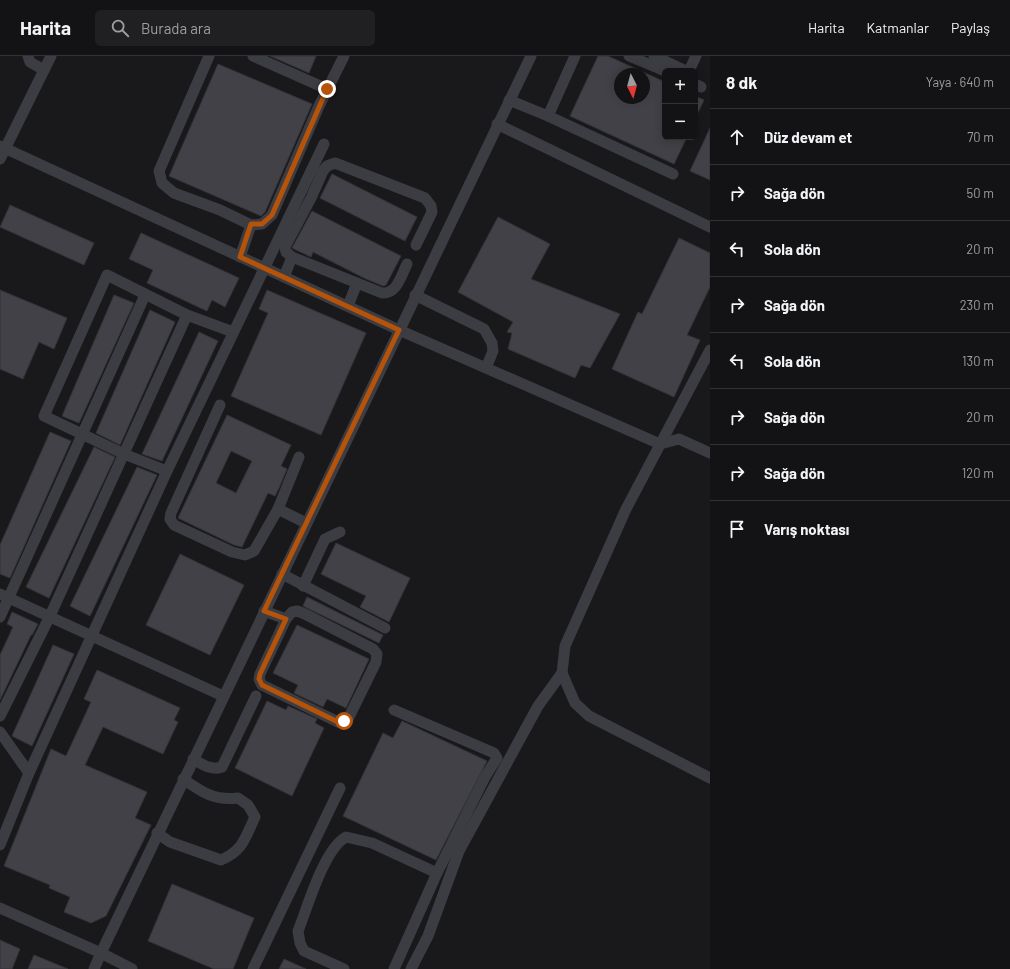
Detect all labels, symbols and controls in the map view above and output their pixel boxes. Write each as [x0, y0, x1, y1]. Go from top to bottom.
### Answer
search box [95, 10, 375, 46]
text: Harita [20, 16, 71, 39]
icon: search [109, 17, 131, 39]
text: Burada ara [141, 19, 211, 37]
text: Harita [808, 19, 845, 36]
text: Katmanlar [867, 19, 929, 36]
text: Paylaş [951, 19, 990, 36]
north arrow [614, 68, 650, 104]
map controls [662, 68, 698, 140]
button: + [662, 68, 698, 104]
text: 8 dk [726, 72, 757, 92]
text: Yaya · 640 m [926, 74, 994, 90]
route end [318, 80, 336, 98]
button: − [662, 104, 698, 140]
icon: ahead [726, 126, 748, 148]
text: Düz devam et [764, 128, 852, 146]
text: 70 m [967, 129, 994, 145]
icon: right [726, 182, 748, 204]
text: Sağa dön [764, 184, 825, 202]
text: 50 m [967, 185, 994, 201]
icon: left [726, 238, 748, 260]
text: Sola dön [764, 240, 821, 258]
text: 20 m [966, 241, 994, 257]
icon: right [726, 294, 748, 316]
text: Sağa dön [764, 296, 825, 314]
text: 230 m [960, 297, 994, 313]
icon: left [726, 350, 748, 372]
text: Sola dön [764, 352, 821, 370]
text: 130 m [962, 353, 994, 369]
icon: right [726, 406, 748, 428]
text: Sağa dön [764, 408, 825, 426]
text: 20 m [966, 409, 994, 425]
icon: right [726, 462, 748, 484]
text: Sağa dön [764, 464, 825, 482]
text: 120 m [962, 465, 994, 481]
icon: arrive [726, 518, 748, 540]
text: Varış noktası [764, 520, 849, 538]
route start [335, 712, 353, 730]

